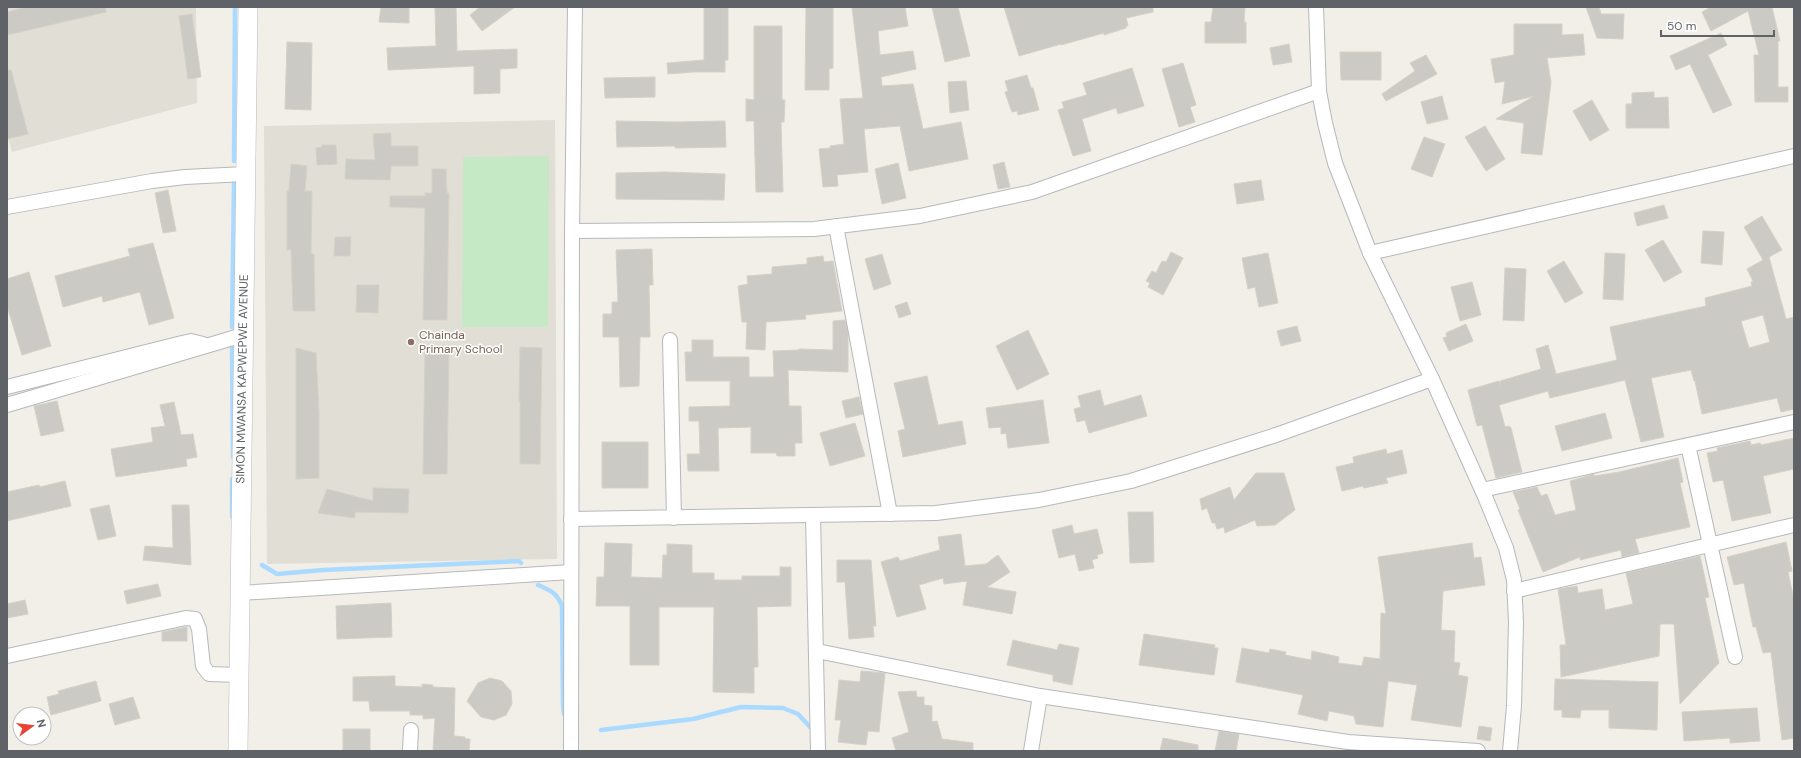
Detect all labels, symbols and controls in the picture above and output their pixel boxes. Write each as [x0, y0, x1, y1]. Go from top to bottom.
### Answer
scale bar [1661, 12, 1774, 38]
text: 50 m [1667, 18, 1696, 34]
street label: SIMON MWANSA KAPWEPWE AVENUE [232, 274, 252, 484]
place label: Chainda Primary School [419, 327, 502, 357]
marker: Chainda Primary School [406, 337, 416, 347]
north arrow [12, 706, 52, 746]
text: N [34, 718, 49, 729]

